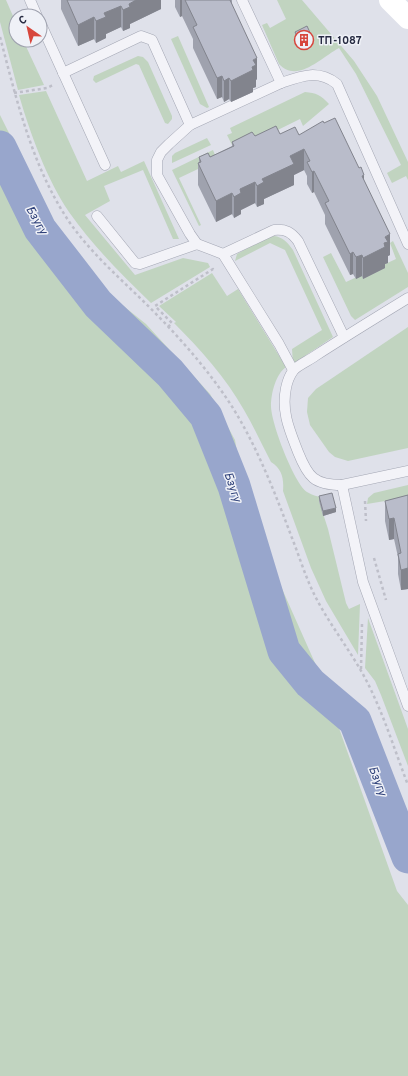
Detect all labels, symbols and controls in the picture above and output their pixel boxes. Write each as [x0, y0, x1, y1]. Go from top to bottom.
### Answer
north arrow [8, 8, 48, 48]
text: С [16, 13, 30, 28]
building icon: ТП-1087 [293, 29, 315, 51]
place label: ТП-1087 [318, 34, 362, 48]
water label: Бзугу [21, 203, 51, 239]
water label: Бзугу [219, 470, 245, 505]
water label: Бзугу [364, 764, 390, 799]

